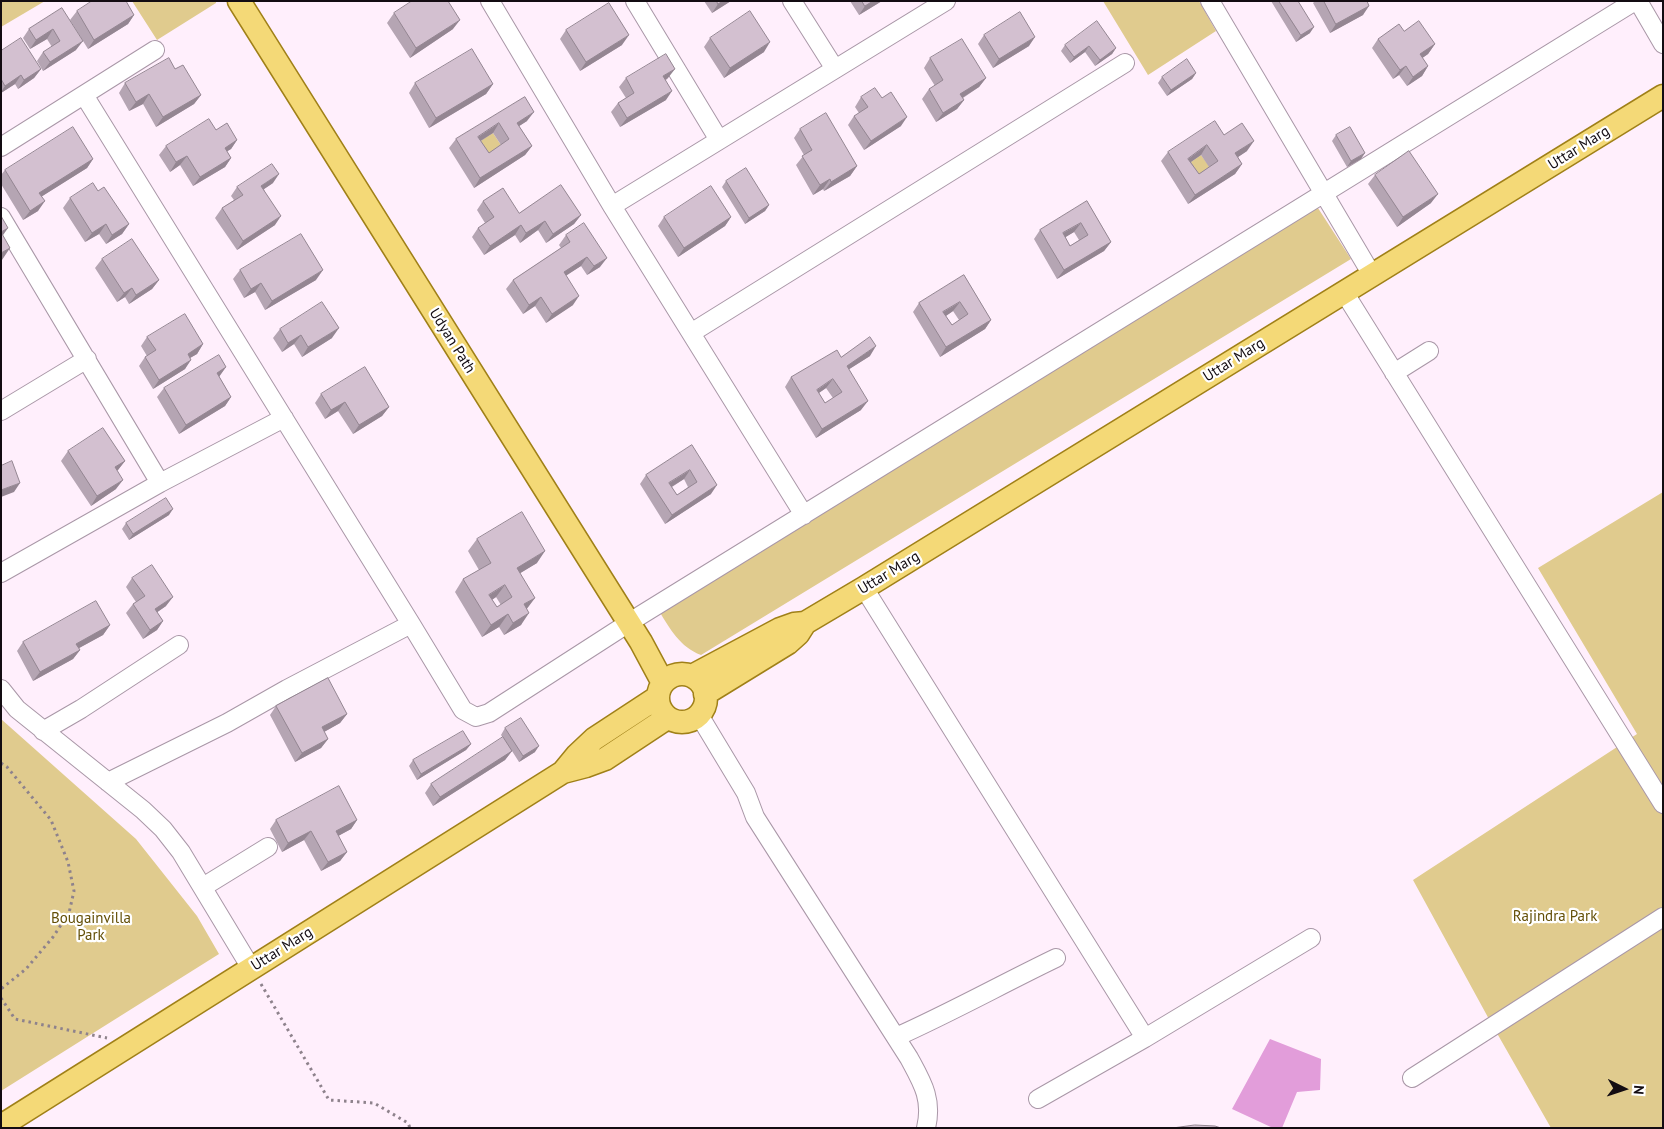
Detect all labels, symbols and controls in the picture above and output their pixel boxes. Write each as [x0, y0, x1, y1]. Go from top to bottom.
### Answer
street label: Uttar Marg [1545, 122, 1613, 174]
street label: Udyan Path [425, 305, 479, 377]
street label: Uttar Marg [1200, 334, 1268, 386]
street label: Uttar Marg [855, 548, 923, 598]
park label: Rajindra Park [1513, 908, 1597, 926]
park label: Bougainvilla Park [51, 910, 131, 945]
street label: Uttar Marg [248, 923, 316, 975]
north arrow [1599, 1064, 1649, 1114]
text: N [1630, 1085, 1648, 1095]

